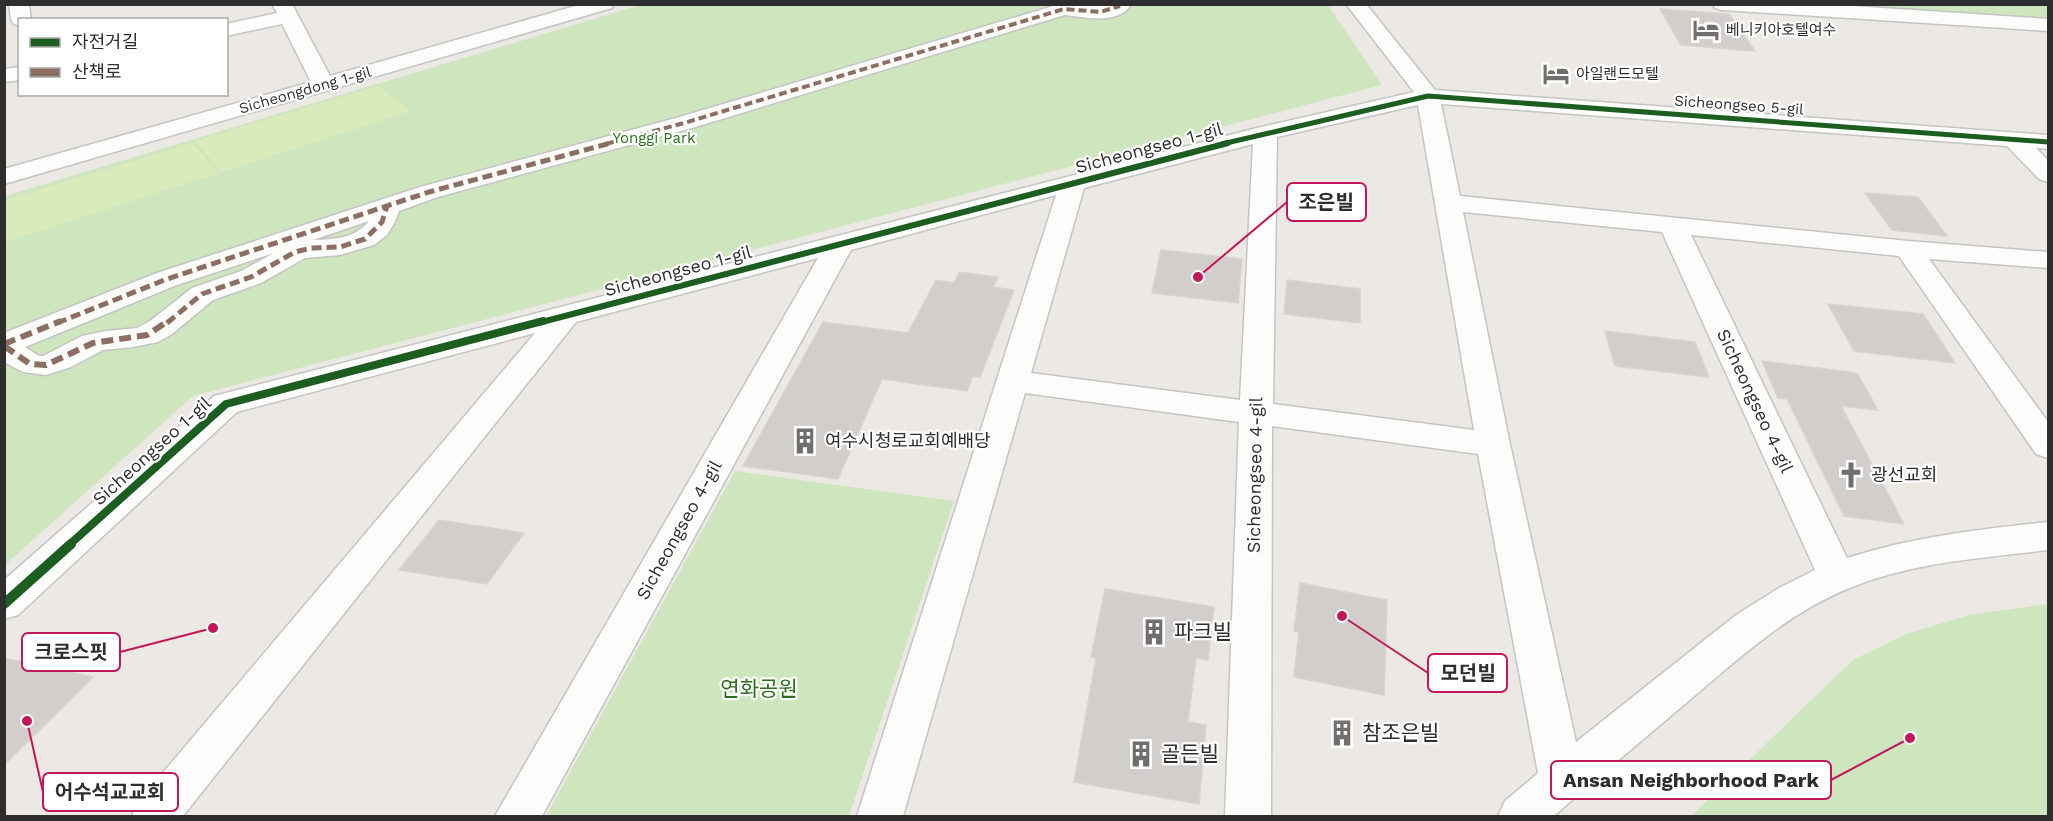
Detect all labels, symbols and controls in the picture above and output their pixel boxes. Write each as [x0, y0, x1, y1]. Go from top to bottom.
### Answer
hotel icon: 베니키아호텔여수 [1691, 15, 1721, 45]
legend [18, 18, 228, 96]
place label: 베니키아호텔여수 [1726, 21, 1836, 39]
text: 자전거길 [72, 31, 138, 52]
hotel icon: 아일랜드모텔 [1541, 59, 1571, 89]
text: 산책로 [72, 61, 122, 82]
street label: Sicheongdong 1-gil [237, 62, 374, 117]
place label: 아일랜드모텔 [1576, 65, 1659, 83]
street label: Sicheongseo 5-gil [1674, 91, 1805, 119]
street label: Sicheongseo 1-gil [1073, 118, 1225, 177]
park label: Yonggi Park [612, 129, 696, 147]
callout: 조은빌 [1287, 183, 1366, 221]
text: 조은빌 [1298, 190, 1354, 214]
street label: Sicheongseo 1-gil [602, 241, 754, 300]
street label: Sicheongseo 4-gil [1713, 326, 1798, 476]
street label: Sicheongseo 1-gil [88, 392, 215, 509]
street label: Sicheongseo 4-gil [1243, 396, 1266, 553]
building icon: 여수시청로교회예배당 [790, 426, 820, 456]
place label: 여수시청로교회예배당 [825, 430, 991, 451]
street label: Sicheongseo 4-gil [632, 456, 726, 603]
church icon: 광선교회 [1836, 460, 1866, 490]
place label: 광선교회 [1871, 464, 1937, 485]
building icon: 파크빌 [1139, 617, 1169, 647]
place label: 파크빌 [1174, 619, 1232, 644]
callout: 크로스핏 [22, 633, 120, 671]
text: 크로스핏 [34, 640, 108, 664]
callout: 모던빌 [1428, 654, 1507, 692]
text: 모던빌 [1440, 661, 1496, 685]
park label: 연화공원 [720, 676, 798, 701]
building icon: 참조은빌 [1327, 718, 1357, 748]
place label: 참조은빌 [1362, 720, 1439, 745]
building icon: 골든빌 [1126, 739, 1156, 769]
place label: 골든빌 [1161, 741, 1219, 766]
callout: Ansan Neighborhood Park [1551, 761, 1831, 799]
text: Ansan Neighborhood Park [1563, 768, 1819, 792]
callout: 어수석교교회 [43, 773, 178, 811]
text: 어수석교교회 [55, 780, 165, 804]

